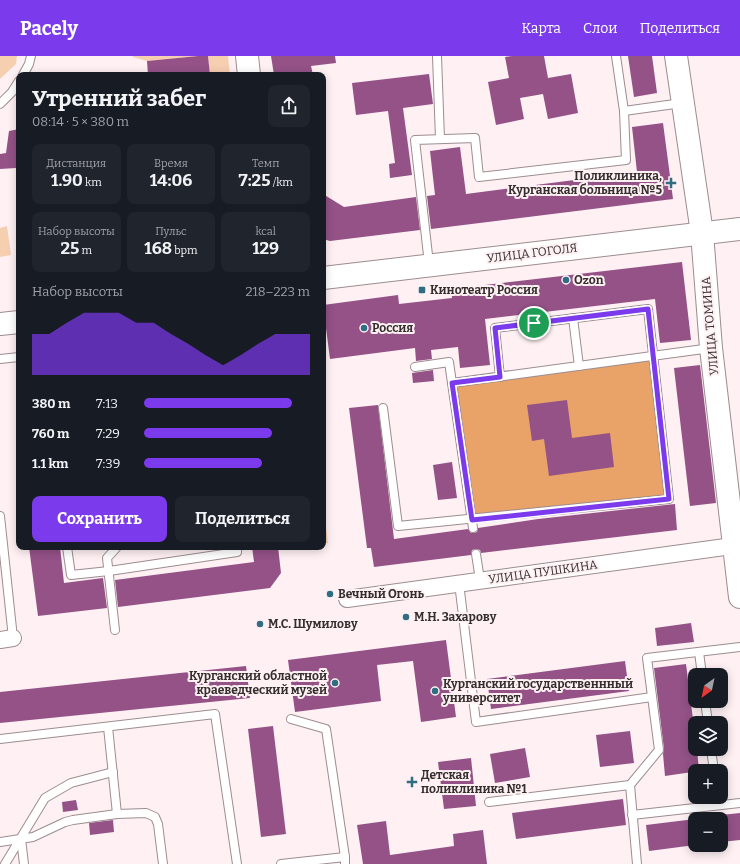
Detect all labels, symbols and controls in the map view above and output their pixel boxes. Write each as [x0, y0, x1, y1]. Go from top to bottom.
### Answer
text: Pacely [20, 17, 78, 40]
text: Карта [521, 20, 561, 37]
text: Слои [583, 20, 618, 37]
text: Поделиться [640, 20, 720, 37]
text: Утренний забег [32, 85, 206, 112]
button: share [268, 85, 310, 127]
text: 08:14 · 5 × 380 m [32, 114, 129, 129]
text: Дистанция [47, 157, 106, 170]
text: Время [154, 157, 188, 170]
text: Темп [252, 157, 279, 170]
place label: Поликлиника, Курганская больница №5 [508, 169, 662, 197]
text: 1.90 [51, 170, 83, 191]
text: 14:06 [150, 170, 192, 191]
text: 7:25 [238, 170, 270, 191]
text: km [83, 176, 102, 189]
text: /km [270, 176, 293, 189]
marker: Поликлиника, Курганская больница №5 [665, 177, 677, 189]
text: Набор высоты [38, 225, 115, 238]
text: Пульс [155, 225, 187, 238]
text: kcal [255, 225, 276, 238]
text: 25 [61, 238, 79, 259]
text: 168 [144, 238, 172, 259]
text: 129 [252, 238, 279, 259]
street label: УЛИЦА ГОГОЛЯ [486, 240, 578, 265]
text: m [79, 244, 92, 257]
text: bpm [172, 244, 198, 257]
place label: Ozon [574, 273, 604, 287]
marker: Ozon [561, 275, 571, 285]
street label: УЛИЦА ТОМИНА [699, 276, 721, 376]
place label: Кинотеатр Россия [430, 283, 538, 297]
text: Набор высоты [32, 284, 123, 299]
text: 218–223 m [245, 284, 310, 299]
marker: Кинотеатр Россия [417, 285, 427, 295]
pin [517, 306, 551, 340]
icon: arrive [523, 312, 545, 334]
place label: Россия [372, 321, 413, 335]
marker: Россия [359, 323, 369, 333]
text: 380 m [32, 396, 70, 411]
text: 7:13 [96, 396, 118, 411]
text: 760 m [32, 426, 70, 441]
text: 7:29 [96, 426, 120, 441]
text: 1.1 km [32, 456, 68, 471]
text: 7:39 [96, 456, 120, 471]
button: Сохранить [32, 496, 167, 542]
button: Поделиться [175, 496, 310, 542]
street label: УЛИЦА ПУШКИНА [488, 557, 599, 587]
place label: Вечный Огонь [338, 587, 424, 601]
marker: Вечный Огонь [325, 589, 335, 599]
place label: М.Н. Захарову [414, 610, 497, 624]
marker: М.Н. Захарову [401, 612, 411, 622]
place label: М.С. Шумилову [268, 617, 358, 631]
marker: М.С. Шумилову [255, 619, 265, 629]
north arrow [688, 668, 728, 708]
map controls [688, 668, 728, 852]
place label: Курганский областной краеведческий музей [189, 669, 327, 697]
place label: Курганский государственнный университет [442, 677, 633, 705]
marker: Курганский областной краеведческий музей [330, 678, 340, 688]
marker: Курганский государственнный университет [430, 686, 440, 696]
button: layers [688, 716, 728, 756]
button: + [688, 764, 728, 804]
place label: Детская поликлиника №1 [421, 768, 528, 796]
marker: Детская поликлиника №1 [406, 776, 418, 788]
button: − [688, 812, 728, 852]

